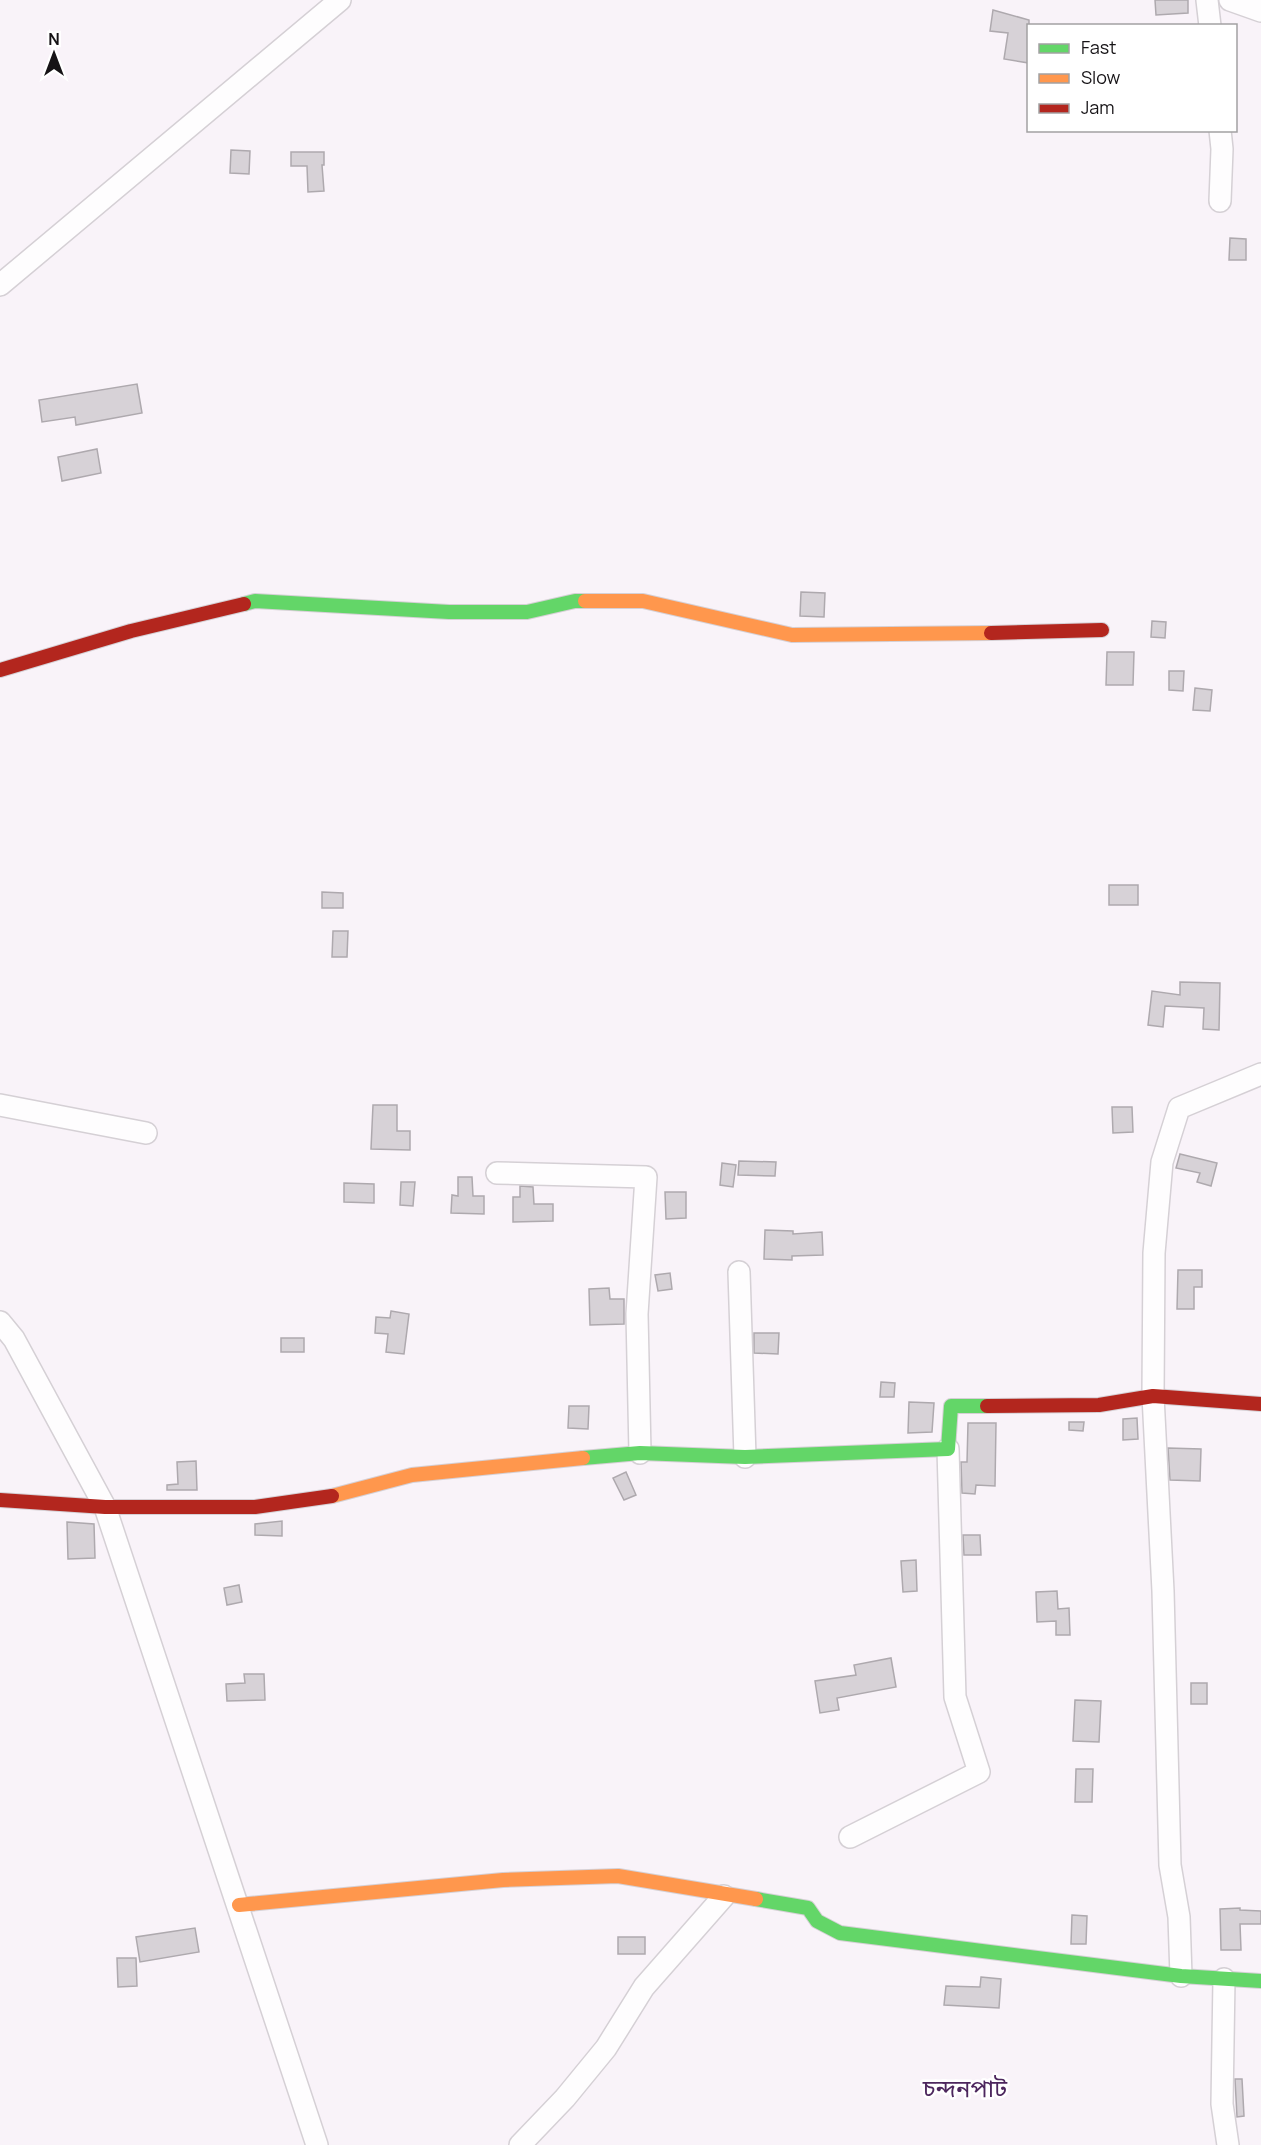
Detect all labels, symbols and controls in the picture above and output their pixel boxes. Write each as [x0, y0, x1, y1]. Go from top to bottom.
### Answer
north arrow [24, 24, 84, 84]
legend [1027, 24, 1237, 132]
text: N [48, 28, 60, 50]
text: Fast [1081, 35, 1116, 59]
text: Slow [1081, 65, 1121, 89]
text: Jam [1081, 95, 1115, 119]
district label: চন্দনপাট [922, 2071, 1008, 2104]

